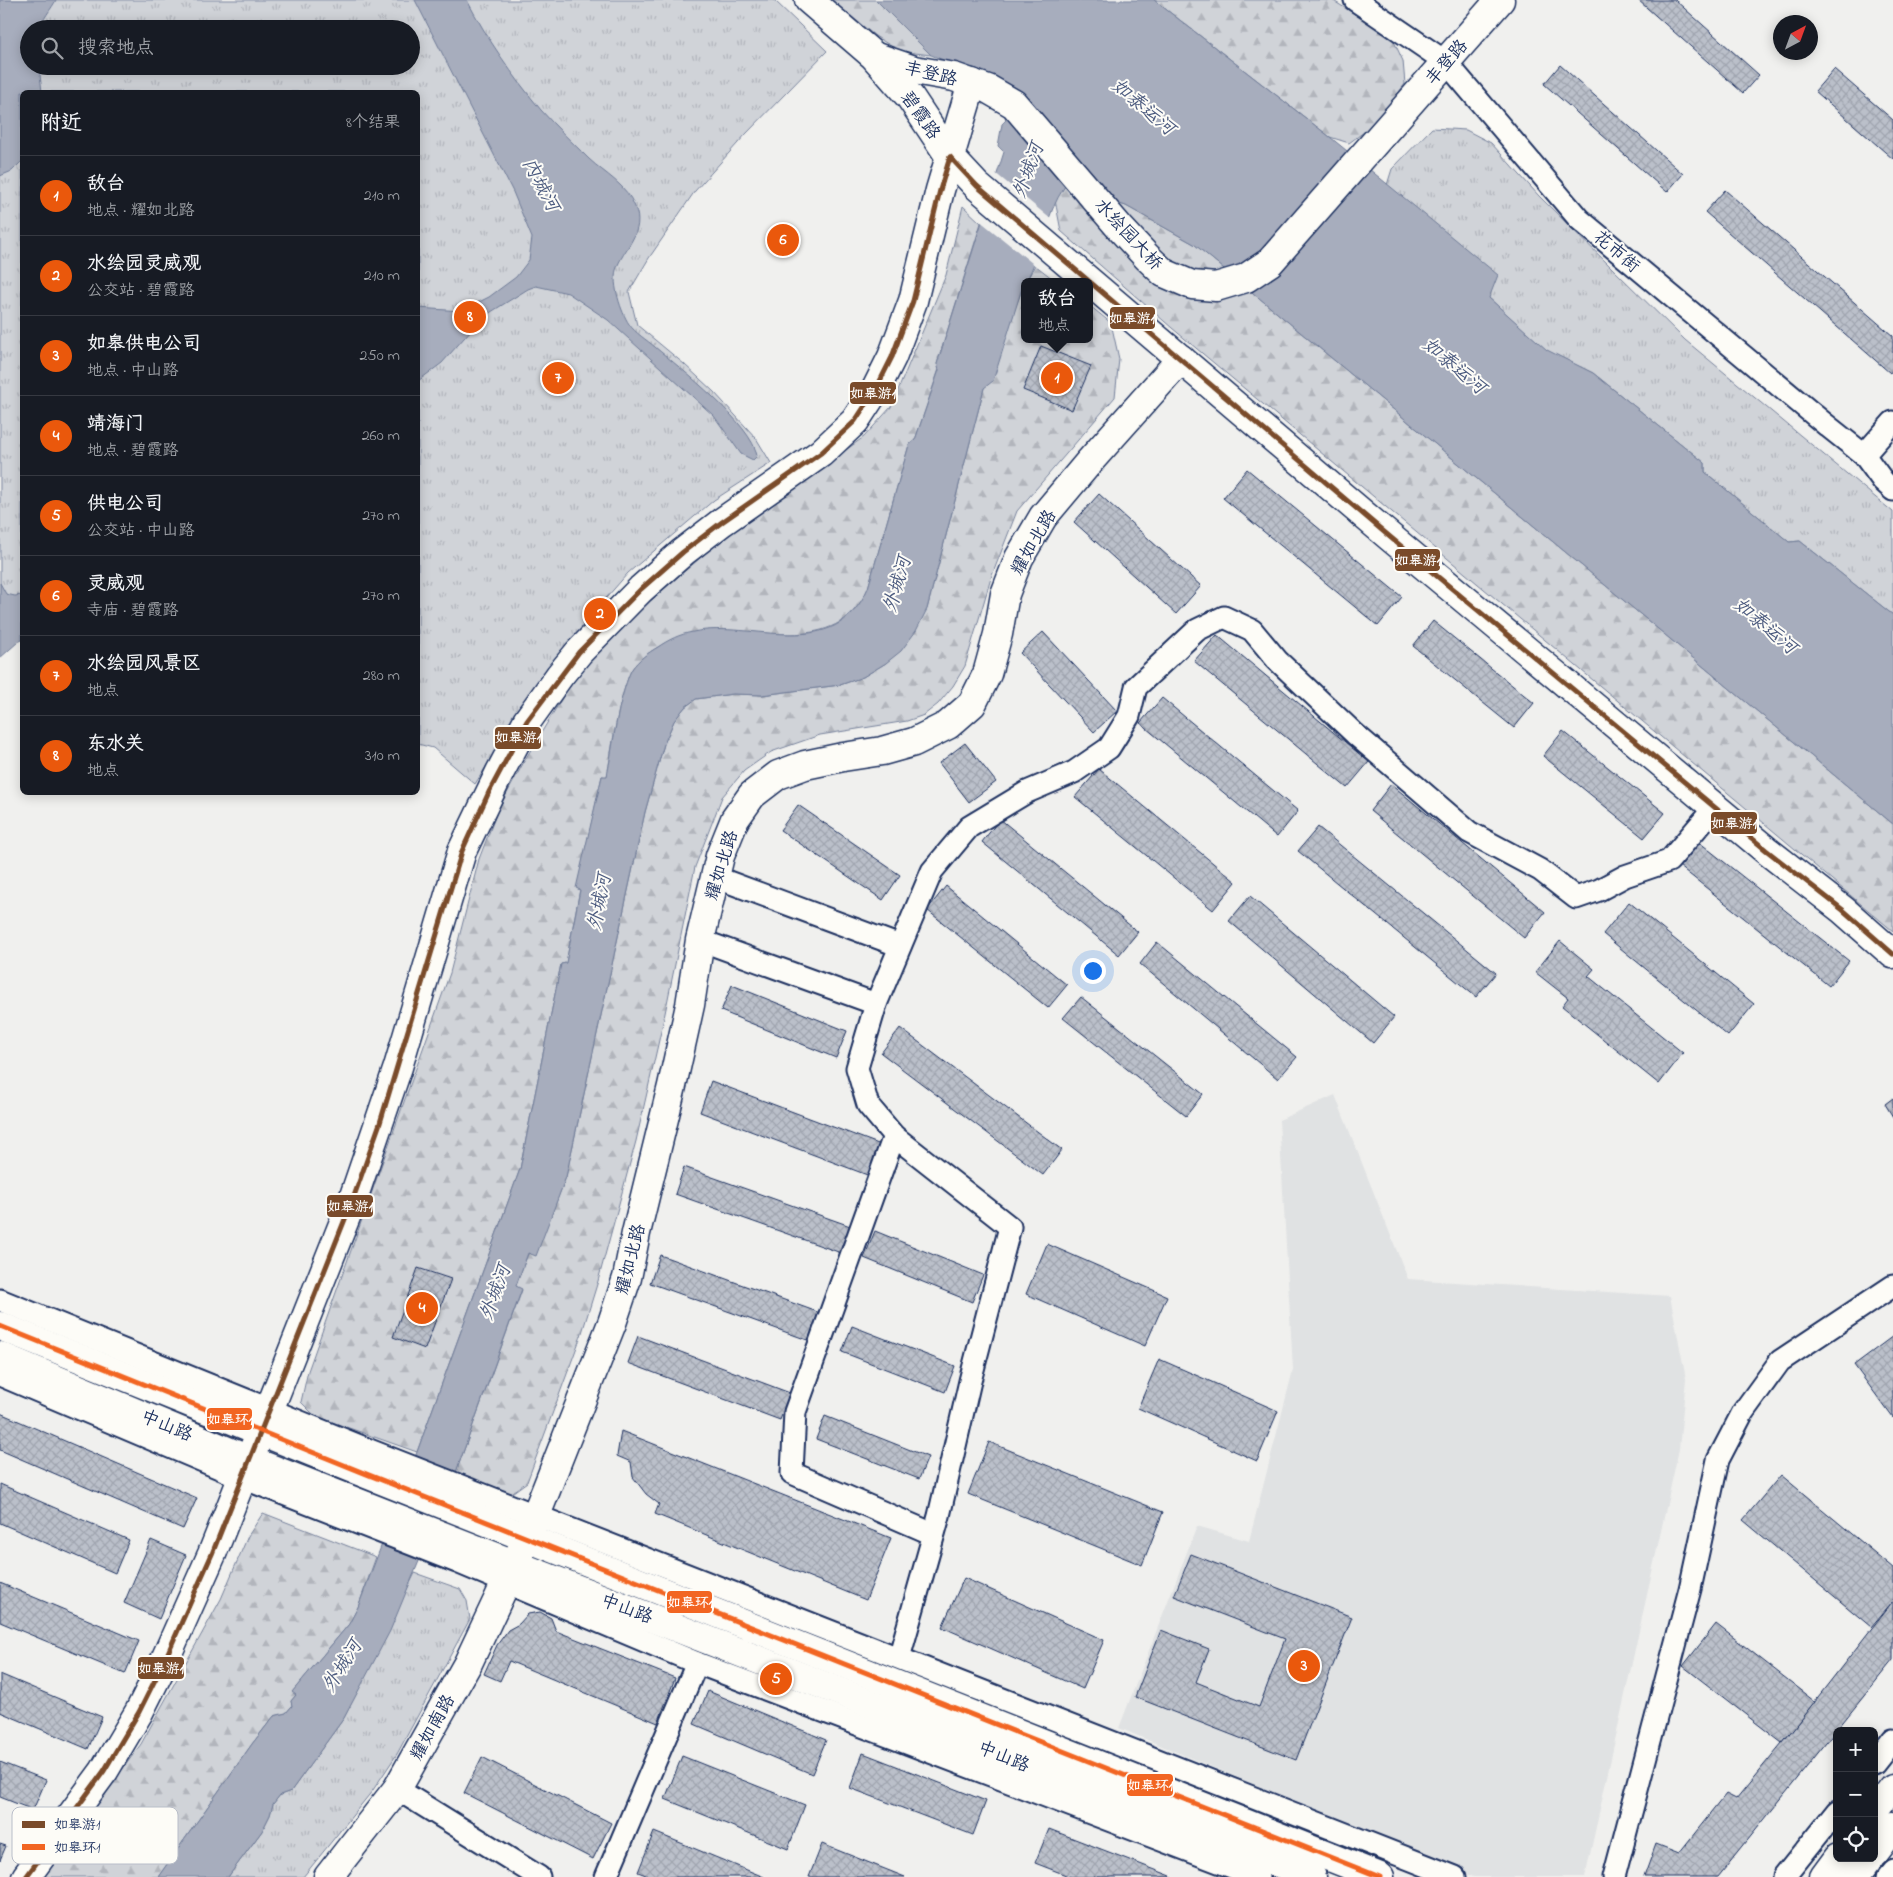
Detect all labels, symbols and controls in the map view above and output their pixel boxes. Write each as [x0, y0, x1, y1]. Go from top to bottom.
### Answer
north arrow [1773, 15, 1818, 60]
search box [20, 20, 420, 75]
icon: search [38, 34, 66, 62]
street label: 丰登路 [1420, 34, 1475, 92]
text: 搜索地点 [78, 35, 154, 62]
street label: 丰登路 [901, 56, 960, 94]
water label: 如泰运河 [1105, 73, 1182, 145]
street label: 碧霞路 [893, 87, 945, 146]
text: 附近 [40, 109, 82, 139]
text: 8个结果 [346, 111, 400, 135]
water label: 外城河 [1007, 137, 1053, 202]
water label: 内城河 [514, 154, 566, 219]
text: 敌台 [87, 171, 125, 198]
text: 1 [53, 184, 59, 208]
text: 210 m [364, 184, 400, 208]
street label: 水绘园大桥 [1087, 194, 1168, 277]
text: 地点 · 耀如北路 [87, 199, 194, 223]
pin: 6 [767, 221, 799, 259]
street label: 花市街 [1587, 225, 1645, 280]
text: 水绘园灵威观 [87, 251, 201, 278]
text: 2 [52, 264, 60, 288]
text: 210 m [364, 264, 400, 288]
popup [1021, 278, 1093, 343]
text: 公交站 · 碧霞路 [87, 279, 194, 303]
text: 敌台 [1038, 286, 1076, 313]
pin: 8 [454, 298, 486, 336]
line badge: 如皋游1 [1109, 306, 1156, 330]
text: 如皋游1 [1109, 309, 1156, 330]
text: 地点 [1038, 314, 1070, 338]
text: 如皋供电公司 [87, 331, 201, 358]
water label: 如泰运河 [1416, 332, 1493, 404]
text: 3 [53, 344, 59, 368]
text: 250 m [360, 344, 400, 368]
text: 地点 · 中山路 [87, 359, 178, 383]
pin: 7 [542, 359, 574, 397]
pin: 1 [1041, 359, 1073, 397]
line badge: 如皋游1 [849, 381, 897, 405]
text: 如皋游1 [850, 384, 897, 405]
text: 靖海门 [87, 411, 144, 438]
text: 4 [53, 424, 59, 448]
text: 260 m [362, 424, 400, 448]
text: 地点 · 碧霞路 [87, 439, 178, 463]
text: 供电公司 [87, 491, 163, 518]
text: 5 [51, 504, 61, 528]
text: 270 m [362, 504, 400, 528]
street label: 耀如北路 [1005, 505, 1064, 581]
text: 公交站 · 中山路 [87, 519, 194, 543]
line badge: 如皋游1 [1394, 548, 1441, 572]
water label: 外城河 [878, 551, 920, 616]
text: 如皋游1 [1395, 551, 1442, 572]
text: 灵威观 [87, 571, 144, 598]
text: 6 [52, 584, 60, 608]
text: 270 m [362, 584, 400, 608]
water label: 如泰运河 [1727, 592, 1804, 664]
pin: 2 [584, 595, 616, 633]
text: 寺庙 · 碧霞路 [87, 599, 178, 623]
text: 水绘园风景区 [87, 651, 201, 678]
text: 7 [53, 664, 59, 688]
text: 280 m [363, 664, 400, 688]
text: 地点 [87, 679, 119, 703]
line badge: 如皋游1 [494, 726, 542, 750]
text: 如皋游1 [495, 728, 542, 749]
text: 东水关 [87, 731, 144, 758]
text: 8 [53, 744, 59, 768]
text: 310 m [365, 744, 400, 768]
text: 地点 [87, 759, 119, 783]
line badge: 如皋游1 [1710, 811, 1758, 835]
text: 如皋游1 [1711, 814, 1758, 835]
street label: 耀如北路 [700, 827, 746, 904]
water label: 外城河 [582, 869, 620, 933]
your location [1080, 958, 1106, 984]
line badge: 如皋游1 [326, 1194, 374, 1218]
text: 如皋游1 [327, 1197, 374, 1218]
street label: 耀如北路 [611, 1221, 653, 1298]
water label: 外城河 [474, 1259, 520, 1324]
pin: 4 [406, 1289, 438, 1327]
street label: 中山路 [136, 1404, 196, 1449]
line badge: 如皋环1 [206, 1407, 253, 1431]
text: 如皋环1 [207, 1410, 254, 1431]
street label: 中山路 [596, 1588, 656, 1632]
line badge: 如皋环1 [666, 1590, 713, 1614]
text: 如皋环1 [667, 1593, 714, 1614]
water label: 外城河 [317, 1632, 371, 1698]
pin: 3 [1288, 1647, 1320, 1685]
line badge: 如皋游1 [137, 1656, 185, 1680]
text: 如皋游1 [138, 1659, 185, 1680]
pin: 5 [760, 1660, 792, 1698]
street label: 耀如南路 [405, 1690, 463, 1766]
map controls [1833, 1727, 1878, 1862]
button: + [1833, 1727, 1878, 1772]
street label: 中山路 [973, 1736, 1033, 1780]
button: − [1833, 1772, 1878, 1817]
line badge: 如皋环1 [1126, 1773, 1174, 1797]
text: 如皋环1 [1127, 1776, 1174, 1797]
legend [12, 1807, 178, 1864]
text: 如皋游1 [54, 1815, 101, 1836]
button: locate [1833, 1817, 1878, 1862]
text: 如皋环1 [54, 1838, 101, 1859]

